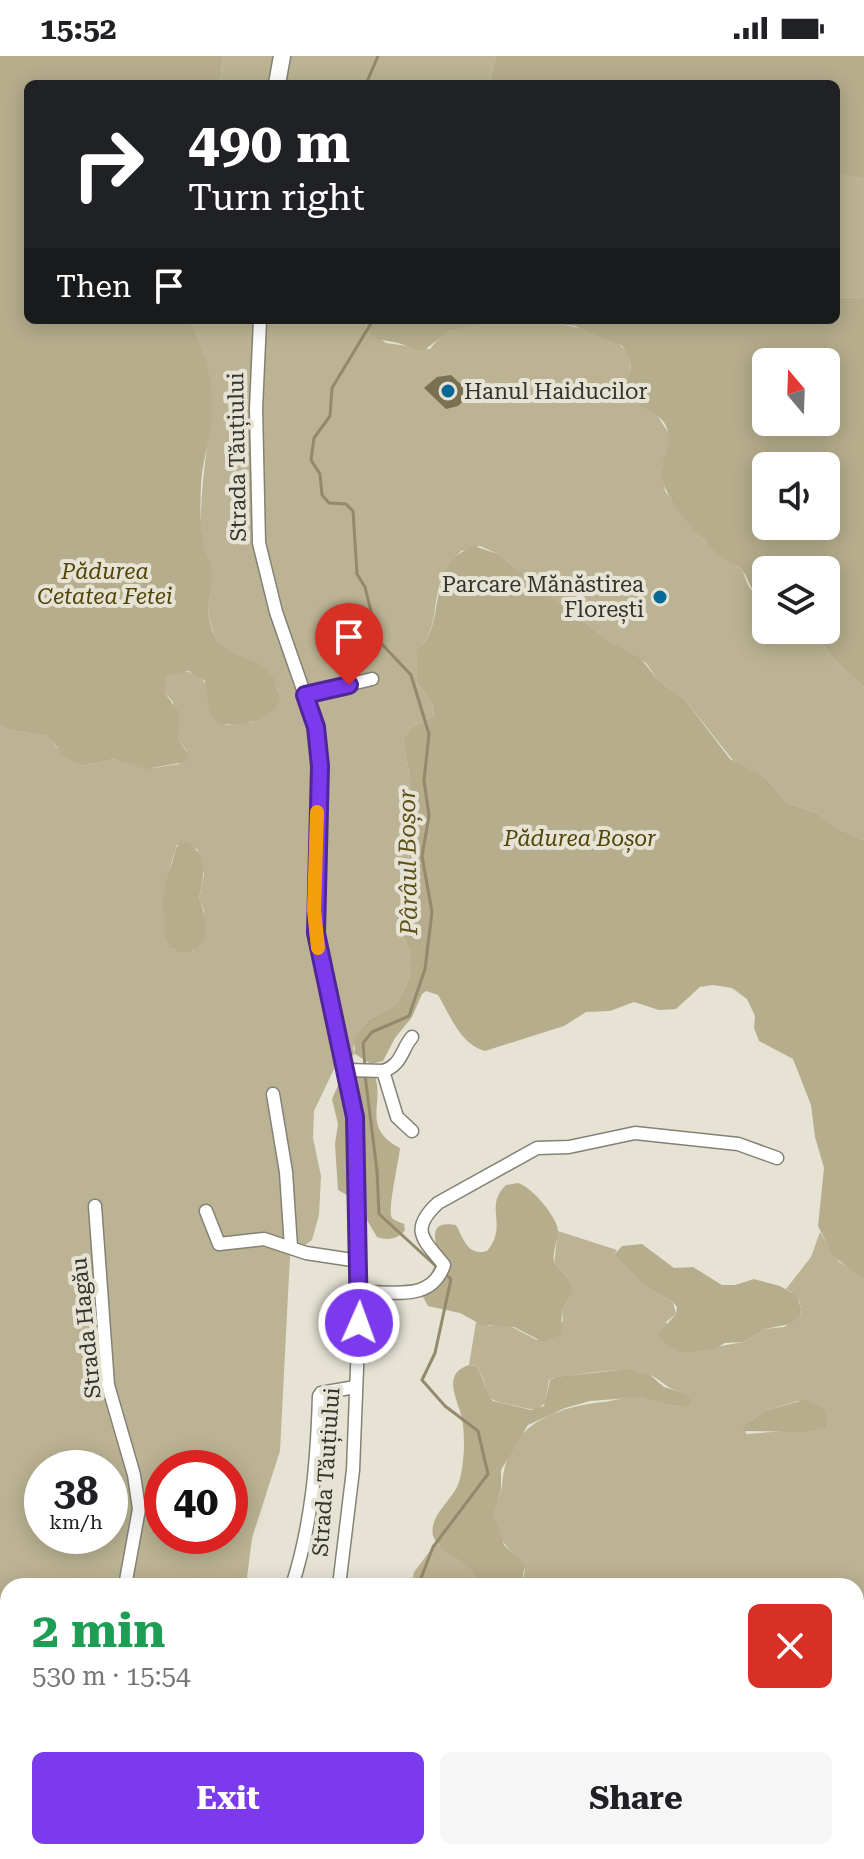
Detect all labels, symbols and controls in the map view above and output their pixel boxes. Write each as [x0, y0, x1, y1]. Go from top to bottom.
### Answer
text: 15:52 [40, 11, 117, 46]
text: 490 m [188, 110, 350, 176]
icon: right [56, 112, 160, 216]
text: Turn right [188, 177, 365, 219]
icon: arrive [147, 264, 191, 308]
text: Then [56, 269, 131, 304]
north arrow [752, 348, 840, 436]
map controls [752, 348, 840, 644]
street label: Strada Tăuțiului [223, 372, 253, 542]
place label: Hanul Haiducilor [464, 379, 648, 404]
marker: Hanul Haiducilor [439, 382, 457, 400]
button: sound [752, 452, 840, 540]
button: layers [752, 556, 840, 644]
park label: Pădurea Cetatea Fetei [37, 559, 173, 609]
place label: Parcare Mănăstirea Florești [442, 572, 644, 624]
marker: Parcare Mănăstirea Florești [651, 588, 669, 606]
pin [315, 603, 383, 685]
icon: arrive [327, 615, 371, 659]
water label: Pârâul Boșor [393, 789, 425, 936]
park label: Pădurea Boșor [503, 826, 656, 853]
street label: Strada Hagău [66, 1256, 106, 1400]
position arrow [317, 1281, 401, 1365]
street label: Strada Tăuțiului [308, 1387, 346, 1557]
speed limit sign: 40 [144, 1450, 248, 1554]
text: 38 [54, 1468, 98, 1515]
text: km/h [49, 1510, 103, 1534]
text: 2 min [32, 1603, 165, 1659]
button: close [748, 1604, 832, 1688]
text: 530 m · 15:54 [32, 1661, 191, 1691]
button: Exit [32, 1752, 424, 1844]
button: Share [440, 1752, 832, 1844]

